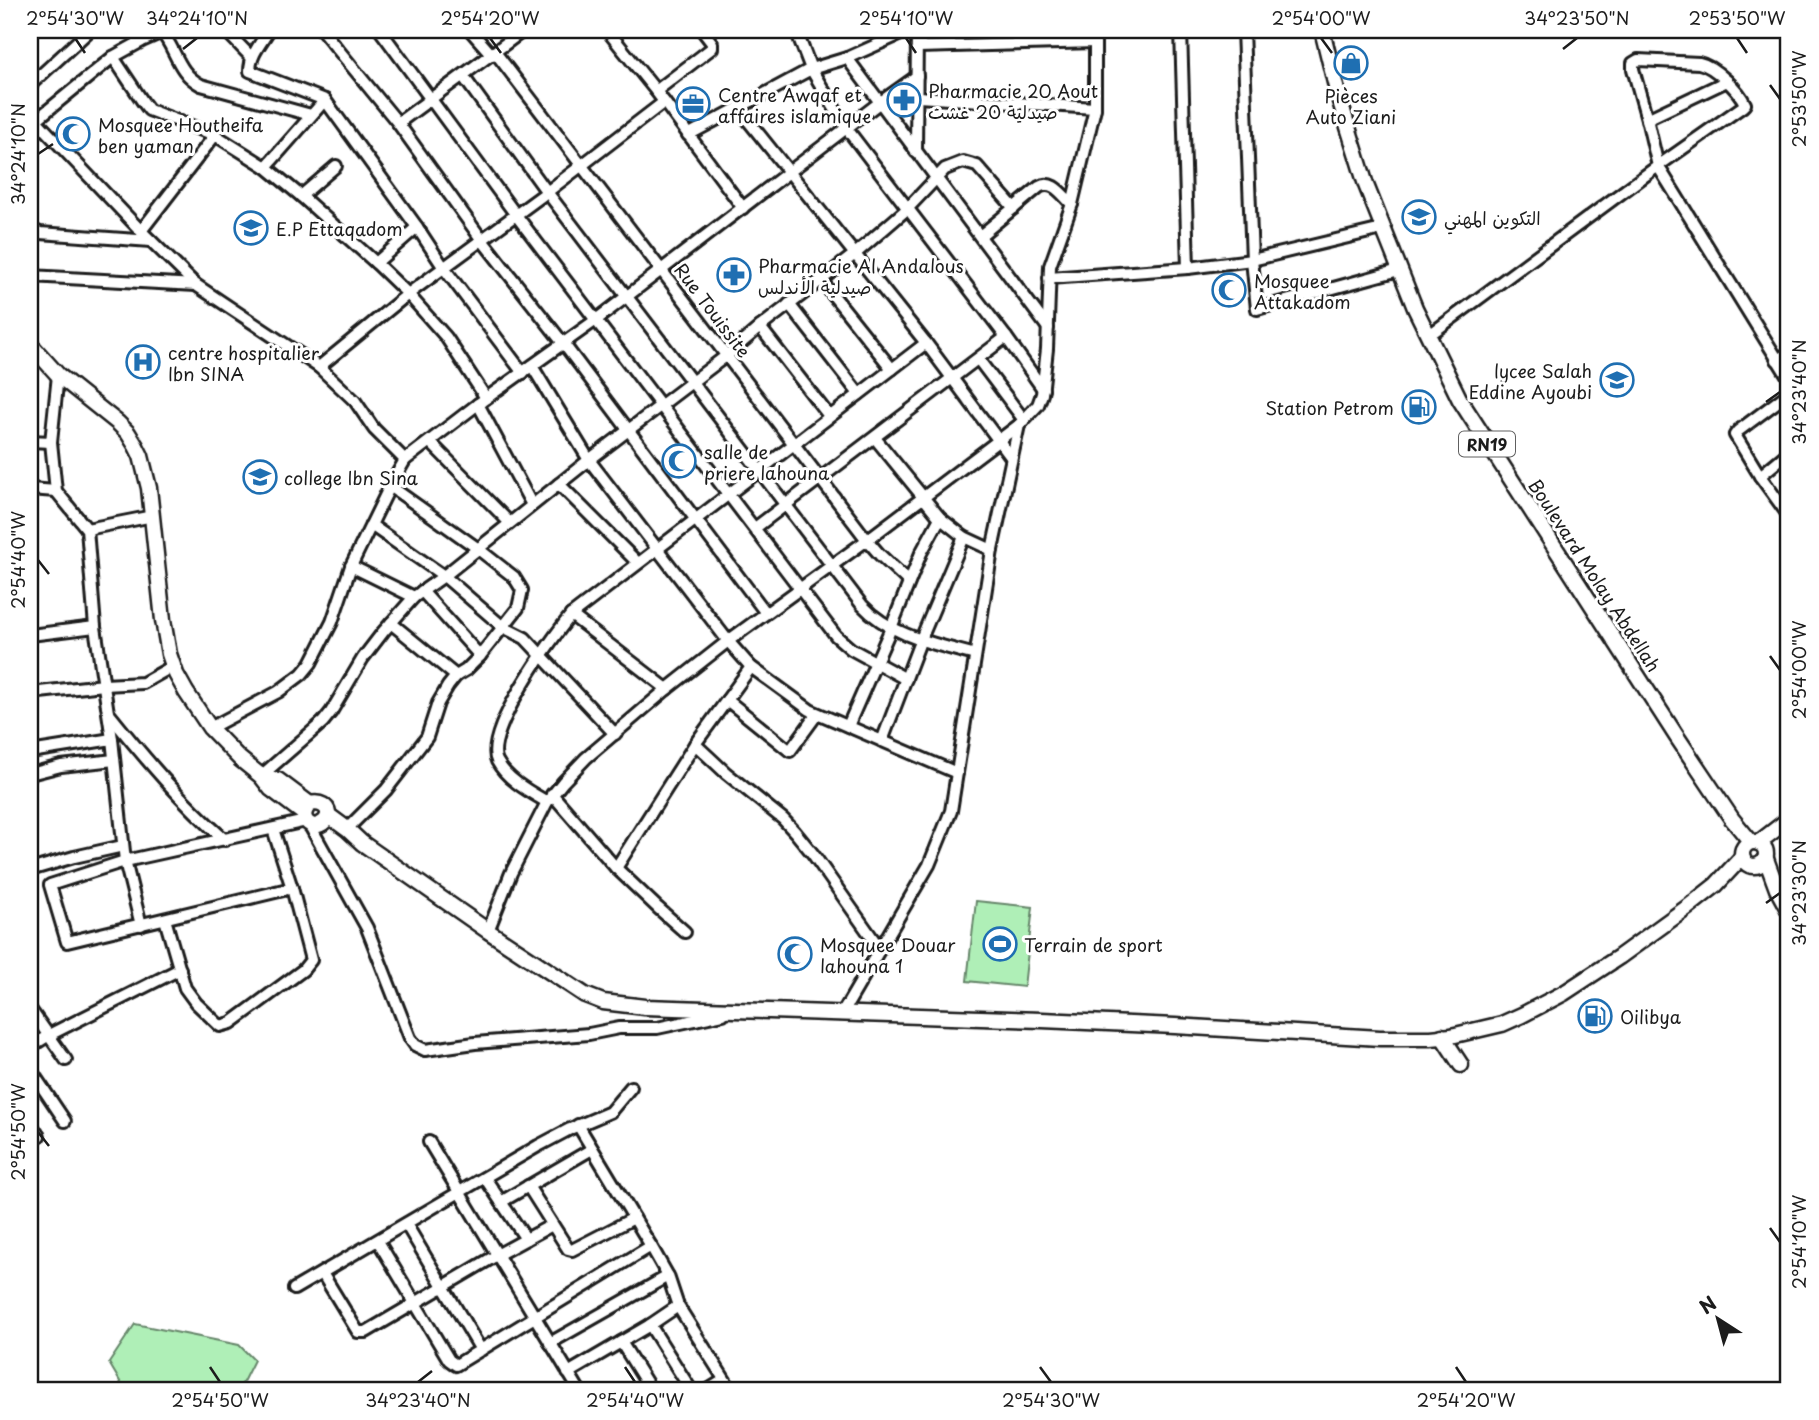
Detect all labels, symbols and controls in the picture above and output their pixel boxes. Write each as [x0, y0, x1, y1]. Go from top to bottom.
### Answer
text: 2°54'30"W [26, 4, 125, 31]
text: 34°24'10"N [146, 4, 248, 31]
text: 2°54'20"W [441, 4, 540, 31]
text: 2°54'10"W [859, 4, 954, 31]
text: 2°54'00"W [1271, 4, 1371, 31]
text: 34°23'50"N [1524, 4, 1630, 31]
text: 2°53'50"W [1688, 4, 1786, 31]
shop icon: Pièces Auto Ziani [1332, 44, 1370, 82]
text: 2°53'50"W [1785, 50, 1812, 148]
place label: Pharmacie 20 Aout صيدلية 20 غشت [928, 77, 1098, 125]
place label: Centre Awqaf et affaires islamique [718, 81, 871, 129]
pharmacy icon: Pharmacie 20 Aout صيدلية 20 غشت [885, 81, 923, 119]
place label: Pièces Auto Ziani [1306, 82, 1396, 130]
office icon: Centre Awqaf et affaires islamique [674, 85, 712, 123]
text: 34°24'10"N [4, 103, 31, 205]
place label: Mosquee Houtheifa ben yaman [98, 111, 264, 159]
mosque icon: Mosquee Houtheifa ben yaman [54, 115, 92, 153]
school or university icon: التكوين المهني [1400, 198, 1438, 236]
place label: التكوين المهني [1444, 204, 1541, 235]
school or university icon: E.P Ettaqadom [232, 209, 270, 247]
place label: E.P Ettaqadom [276, 215, 403, 242]
place label: Pharmacie Al Andalous صيدلية الأندلس [758, 252, 964, 300]
pharmacy icon: Pharmacie Al Andalous صيدلية الأندلس [715, 256, 753, 294]
street label: Rue Touissite [668, 257, 758, 363]
place label: Mosquee Attakadom [1254, 267, 1351, 315]
mosque icon: Mosquee Attakadom [1210, 271, 1248, 309]
place label: centre hospitalier Ibn SINA [168, 339, 320, 387]
text: 34°23'40"N [1785, 339, 1812, 445]
hospital icon: centre hospitalier Ibn SINA [124, 343, 162, 381]
place label: lycee Salah Eddine Ayoubi [1469, 357, 1592, 405]
school or university icon: lycee Salah Eddine Ayoubi [1598, 361, 1636, 399]
fuel station icon: Station Petrom [1400, 388, 1438, 426]
place label: Station Petrom [1265, 394, 1394, 421]
road number: RN19 [1459, 432, 1515, 457]
place label: salle de priere lahouna [704, 438, 830, 486]
mosque icon: salle de priere lahouna [660, 442, 698, 480]
school or university icon: college Ibn Sina [241, 458, 279, 496]
place label: college Ibn Sina [284, 464, 419, 491]
street label: Boulevard Molay Abdellah [1522, 473, 1668, 677]
text: 2°54'40"W [4, 511, 31, 609]
text: 2°54'00"W [1785, 620, 1812, 720]
text: 34°23'30"N [1785, 840, 1812, 946]
sports icon: Terrain de sport [981, 925, 1019, 963]
place label: Mosquee Douar lahouna 1 [820, 931, 956, 979]
place label: Terrain de sport [1024, 931, 1163, 958]
mosque icon: Mosquee Douar lahouna 1 [776, 935, 814, 973]
fuel station icon: Oilibya [1576, 997, 1614, 1035]
place label: Oilibya [1620, 1003, 1682, 1030]
text: 2°54'50"W [4, 1083, 31, 1181]
text: 2°54'10"W [1785, 1194, 1812, 1289]
north arrow [1682, 1284, 1752, 1354]
text: N [1693, 1289, 1722, 1320]
text: 2°54'50"W [171, 1386, 269, 1413]
text: 34°23'40"N [365, 1386, 471, 1413]
text: 2°54'40"W [586, 1386, 684, 1413]
text: 2°54'30"W [1002, 1386, 1101, 1413]
text: 2°54'20"W [1417, 1386, 1516, 1413]

